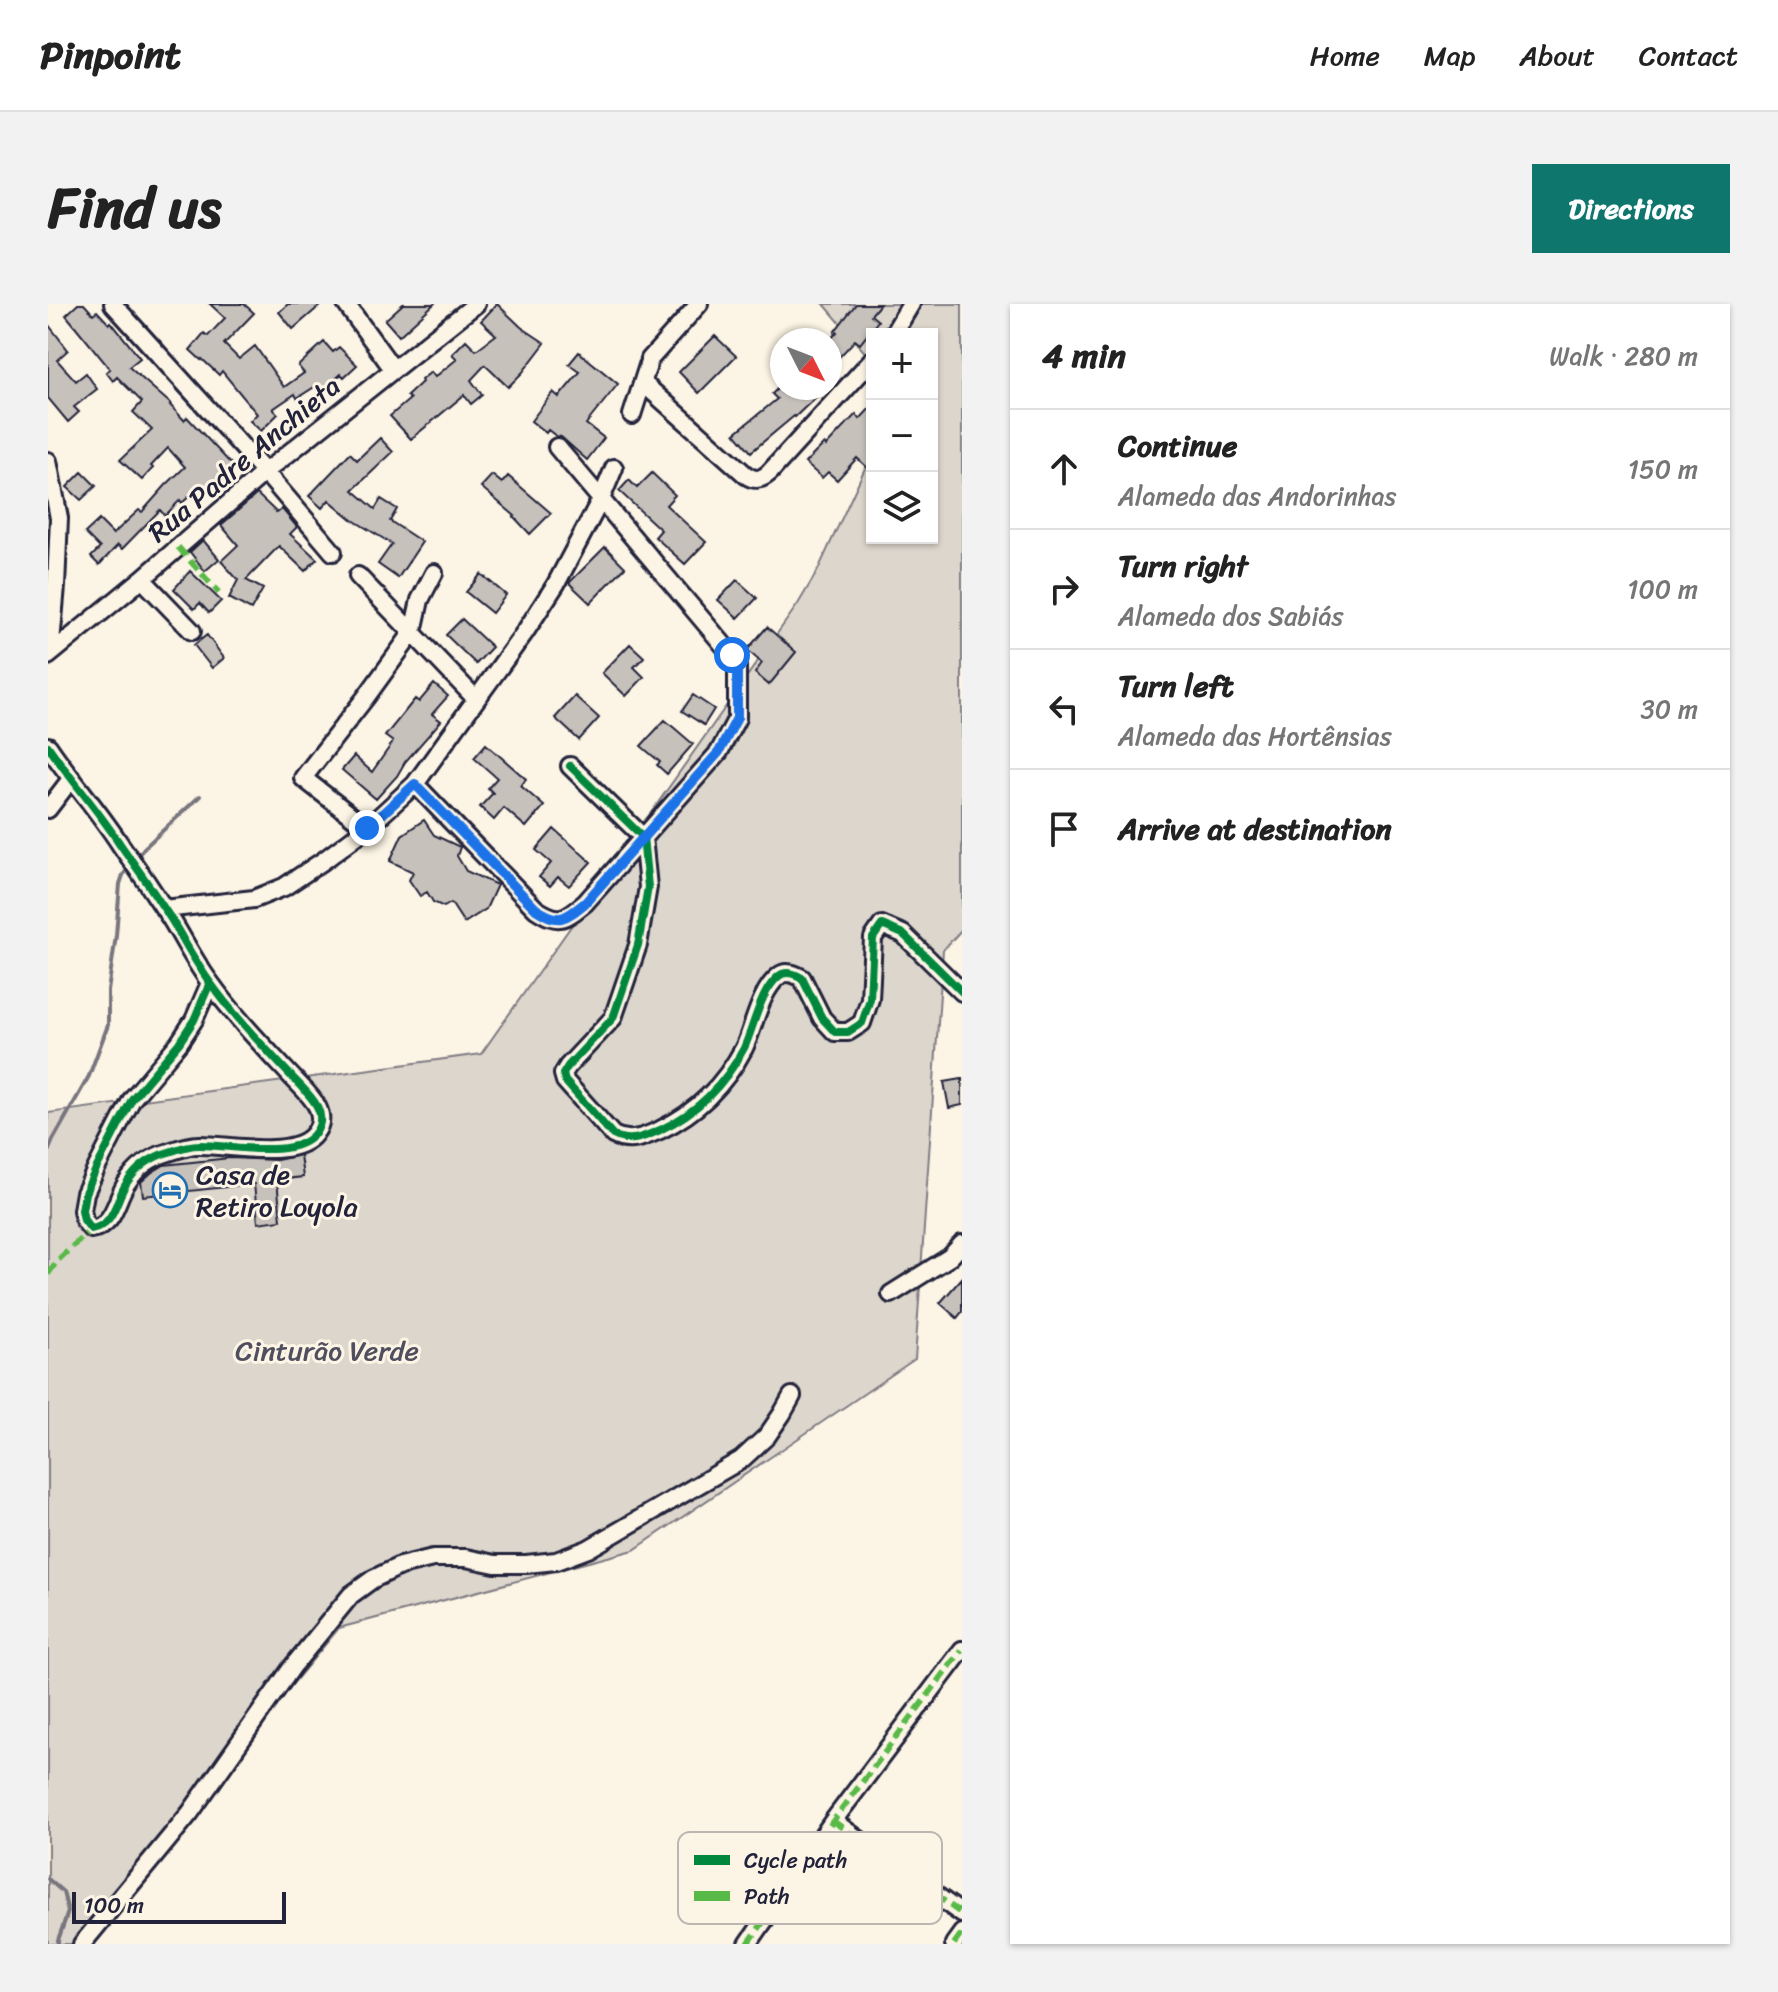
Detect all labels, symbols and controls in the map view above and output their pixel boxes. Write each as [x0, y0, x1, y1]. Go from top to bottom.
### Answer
text: Pinpoint [40, 22, 181, 89]
text: Home [1310, 31, 1380, 80]
text: Map [1424, 31, 1475, 80]
text: About [1519, 31, 1595, 80]
text: Contact [1639, 31, 1738, 80]
text: Find us [48, 159, 221, 258]
button: Directions [1532, 164, 1730, 253]
text: 4 min [1042, 326, 1126, 386]
north arrow [770, 328, 842, 400]
map controls [866, 328, 938, 544]
button: + [866, 328, 938, 400]
text: Walk · 280 m [1549, 333, 1698, 379]
street label: Rua Padre Anchieta [136, 363, 352, 555]
button: − [866, 400, 938, 472]
text: Continue [1118, 419, 1237, 473]
text: 150 m [1628, 446, 1698, 492]
icon: ahead [1042, 447, 1086, 491]
button: layers [866, 472, 938, 544]
text: Alameda das Andorinhas [1118, 473, 1397, 519]
text: Turn right [1118, 539, 1248, 593]
text: 100 m [1627, 566, 1698, 612]
icon: right [1042, 567, 1086, 611]
text: Alameda dos Sabiás [1118, 593, 1343, 639]
route start [714, 637, 750, 673]
text: Turn left [1118, 659, 1234, 713]
text: 30 m [1641, 686, 1698, 732]
icon: left [1042, 687, 1086, 731]
text: Alameda das Hortênsias [1118, 713, 1392, 759]
text: Arrive at destination [1118, 802, 1392, 856]
icon: arrive [1042, 807, 1086, 851]
route end [349, 810, 385, 846]
place label: Casa de Retiro Loyola [196, 1150, 358, 1231]
hotel icon: Casa de Retiro Loyola [151, 1171, 189, 1209]
park label: Cinturão Verde [235, 1326, 419, 1375]
legend [678, 1832, 942, 1924]
text: Cycle path [744, 1841, 847, 1880]
text: Path [744, 1877, 790, 1916]
text: 100 m [84, 1886, 144, 1925]
scale bar [72, 1888, 286, 1924]

